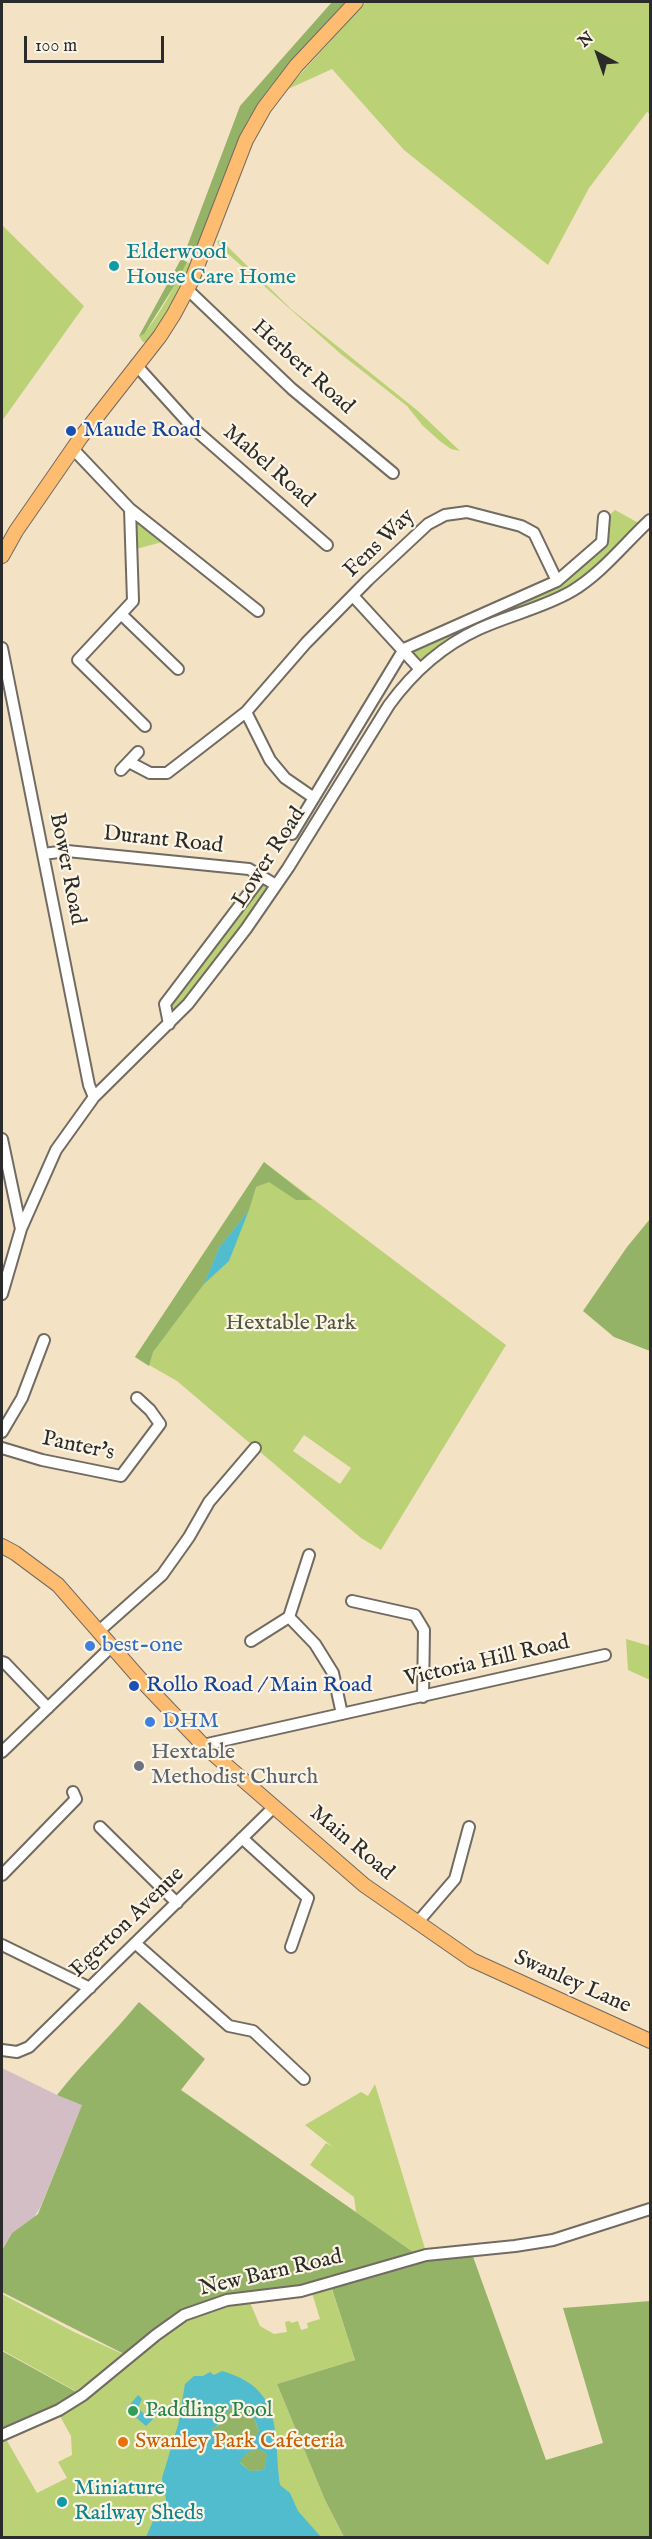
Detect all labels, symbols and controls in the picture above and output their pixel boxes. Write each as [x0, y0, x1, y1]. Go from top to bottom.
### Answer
scale bar [27, 24, 166, 62]
north arrow [568, 24, 628, 84]
text: N [575, 28, 598, 52]
text: 100 m [35, 35, 77, 58]
place label: Elderwood House Care Home [126, 240, 296, 292]
marker: Elderwood House Care Home [107, 259, 121, 273]
street label: Herbert Road [245, 315, 359, 421]
place label: Maude Road [83, 418, 201, 444]
street label: Mabel Road [217, 420, 319, 514]
marker: Maude Road [64, 424, 78, 438]
street label: Fens Way [339, 504, 421, 584]
street label: Lower Road [228, 803, 312, 913]
street label: Bower Road [42, 811, 90, 927]
street label: Durant Road [102, 822, 224, 860]
park label: Hextable Park [226, 1311, 356, 1337]
street label: Panter's [39, 1426, 117, 1468]
street label: Victoria Hill Road [402, 1630, 572, 1694]
place label: best-one [102, 1633, 183, 1659]
marker: best-one [83, 1639, 97, 1653]
place label: Rollo Road / Main Road [146, 1673, 372, 1699]
marker: Rollo Road / Main Road [127, 1679, 141, 1693]
place label: DHM [162, 1709, 219, 1735]
marker: DHM [143, 1715, 157, 1729]
place label: Hextable Methodist Church [151, 1740, 318, 1792]
marker: Hextable Methodist Church [132, 1759, 146, 1773]
street label: Main Road [303, 1801, 399, 1887]
street label: Egerton Avenue [65, 1862, 191, 1984]
street label: Swanley Lane [509, 1945, 635, 2021]
street label: New Barn Road [197, 2245, 345, 2303]
place label: Paddling Pool [145, 2398, 273, 2424]
marker: Paddling Pool [126, 2404, 140, 2418]
place label: Swanley Park Cafeteria [135, 2429, 344, 2455]
marker: Swanley Park Cafeteria [116, 2435, 130, 2449]
place label: Miniature Railway Sheds [74, 2476, 203, 2528]
marker: Miniature Railway Sheds [55, 2495, 69, 2509]

